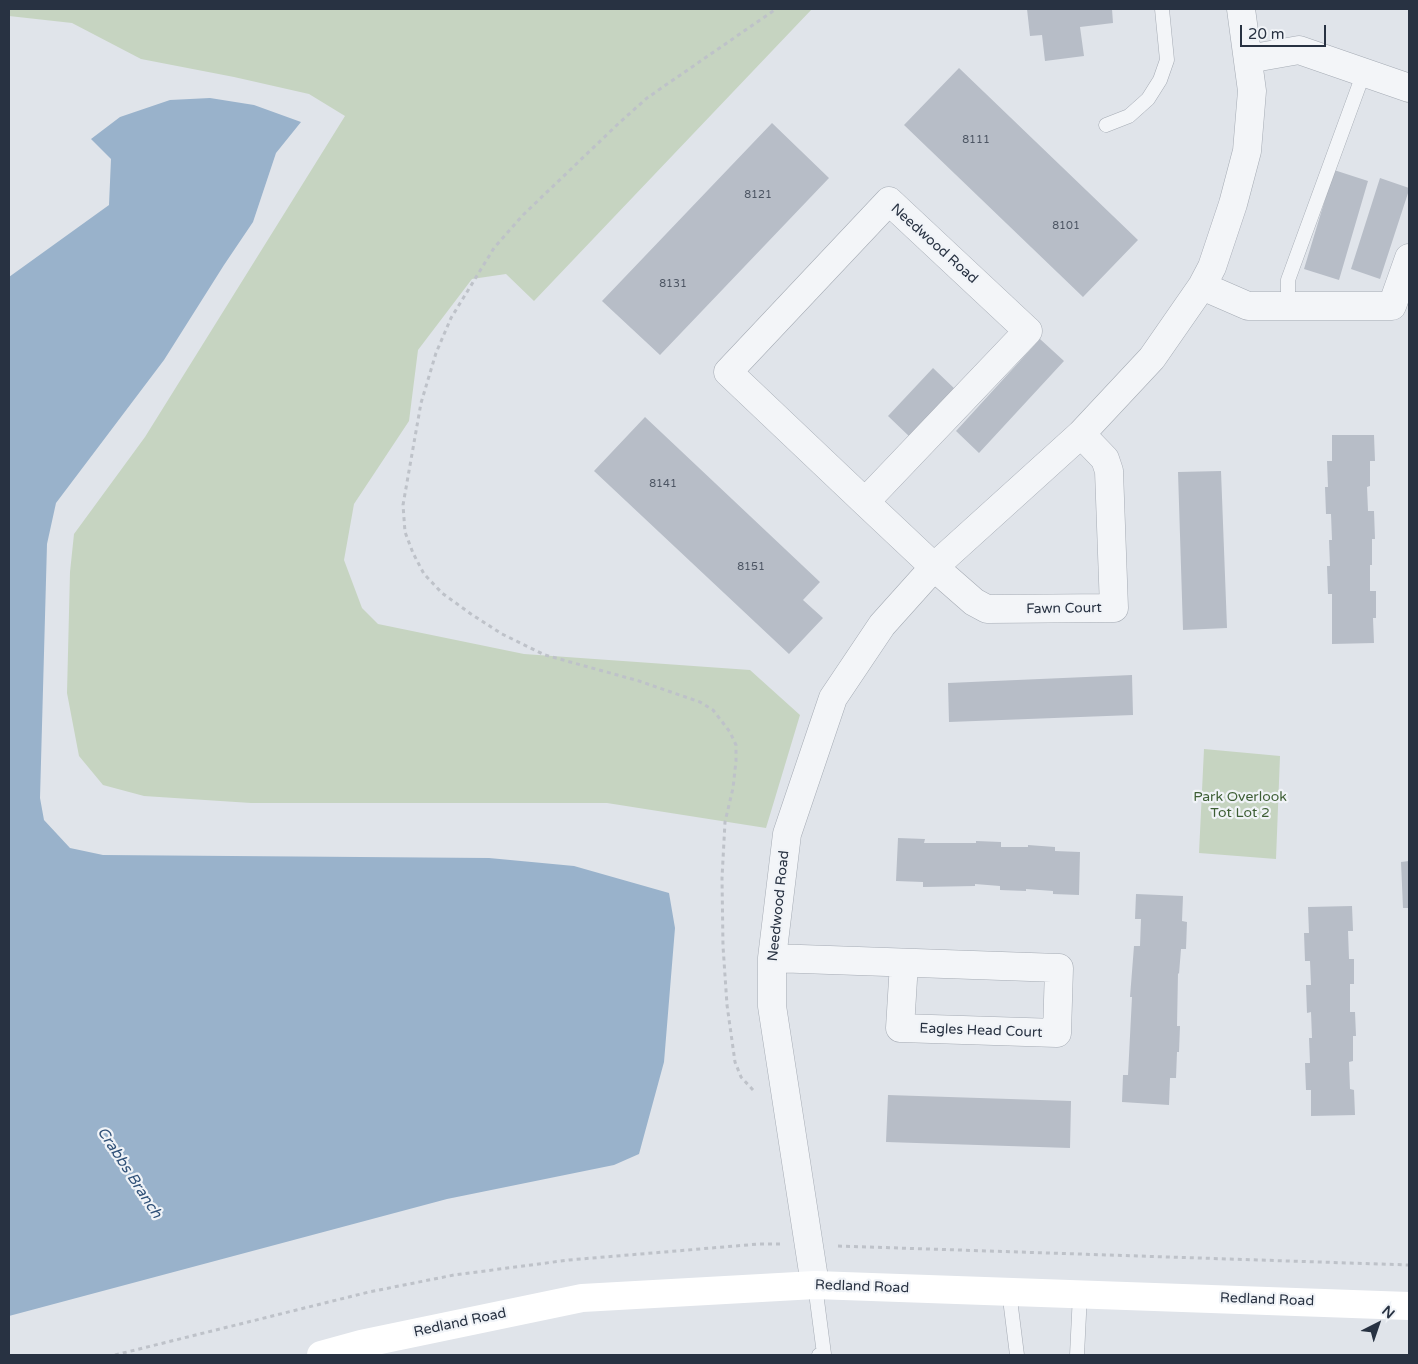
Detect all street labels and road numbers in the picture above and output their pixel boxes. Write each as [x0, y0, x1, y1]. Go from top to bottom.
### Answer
street label: Needwood Road [887, 200, 981, 288]
street label: Fawn Court [1026, 600, 1102, 618]
street label: Needwood Road [765, 850, 793, 962]
street label: Eagles Head Court [919, 1020, 1043, 1042]
street label: Redland Road [815, 1277, 909, 1297]
street label: Redland Road [1220, 1290, 1314, 1310]
street label: Redland Road [412, 1305, 508, 1341]

